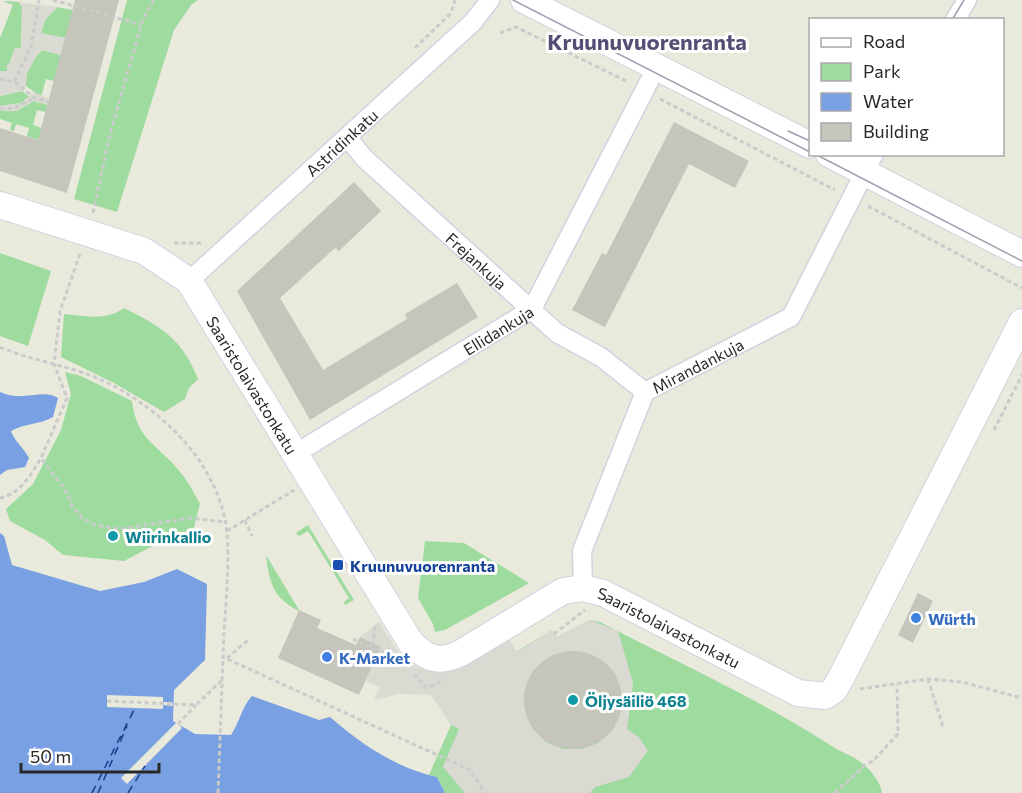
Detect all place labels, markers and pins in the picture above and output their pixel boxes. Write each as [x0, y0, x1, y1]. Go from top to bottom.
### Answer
place label: Wiirinkallio [125, 527, 212, 546]
marker: Wiirinkallio [106, 529, 120, 543]
place label: Kruunuvuorenranta [350, 556, 495, 575]
marker: Kruunuvuorenranta [331, 558, 345, 572]
place label: Würth [928, 609, 976, 628]
marker: Würth [909, 611, 923, 625]
place label: K-Market [339, 648, 410, 667]
marker: K-Market [320, 650, 334, 664]
place label: Öljysäiliö 468 [585, 691, 687, 710]
marker: Öljysäiliö 468 [566, 693, 580, 707]

